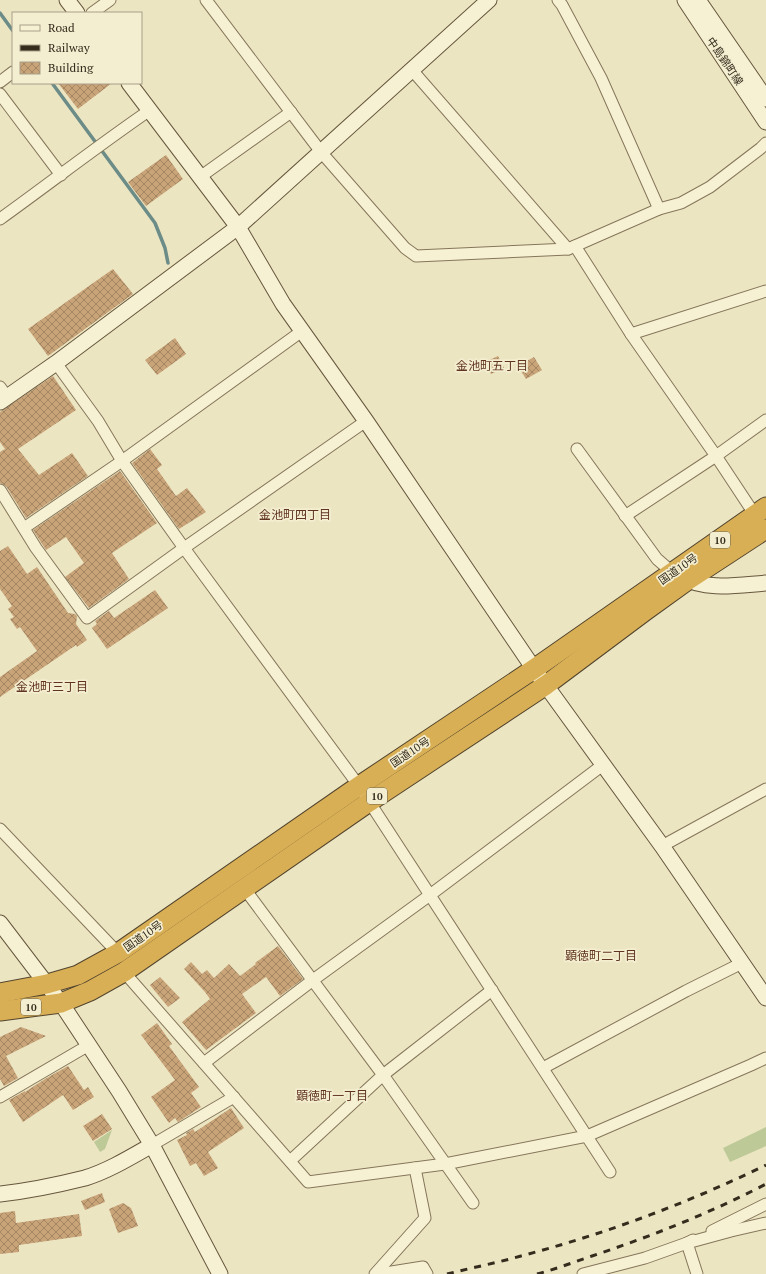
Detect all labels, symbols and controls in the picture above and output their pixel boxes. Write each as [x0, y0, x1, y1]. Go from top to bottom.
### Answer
legend [12, 12, 142, 84]
text: Road [48, 20, 75, 35]
street label: 中島錦町線 [704, 34, 746, 88]
text: Railway [48, 40, 91, 55]
text: Building [48, 60, 94, 75]
district label: 金池町五丁目 [456, 358, 528, 373]
district label: 金池町四丁目 [259, 507, 331, 522]
road number: 10 [710, 532, 730, 548]
street label: 国道10号 [656, 550, 700, 588]
district label: 金池町三丁目 [16, 679, 88, 694]
street label: 国道10号 [388, 734, 432, 770]
road number: 10 [367, 788, 387, 804]
street label: 国道10号 [121, 917, 165, 955]
district label: 顕徳町二丁目 [565, 948, 637, 963]
road number: 10 [21, 999, 41, 1015]
district label: 顕徳町一丁目 [296, 1088, 368, 1103]

